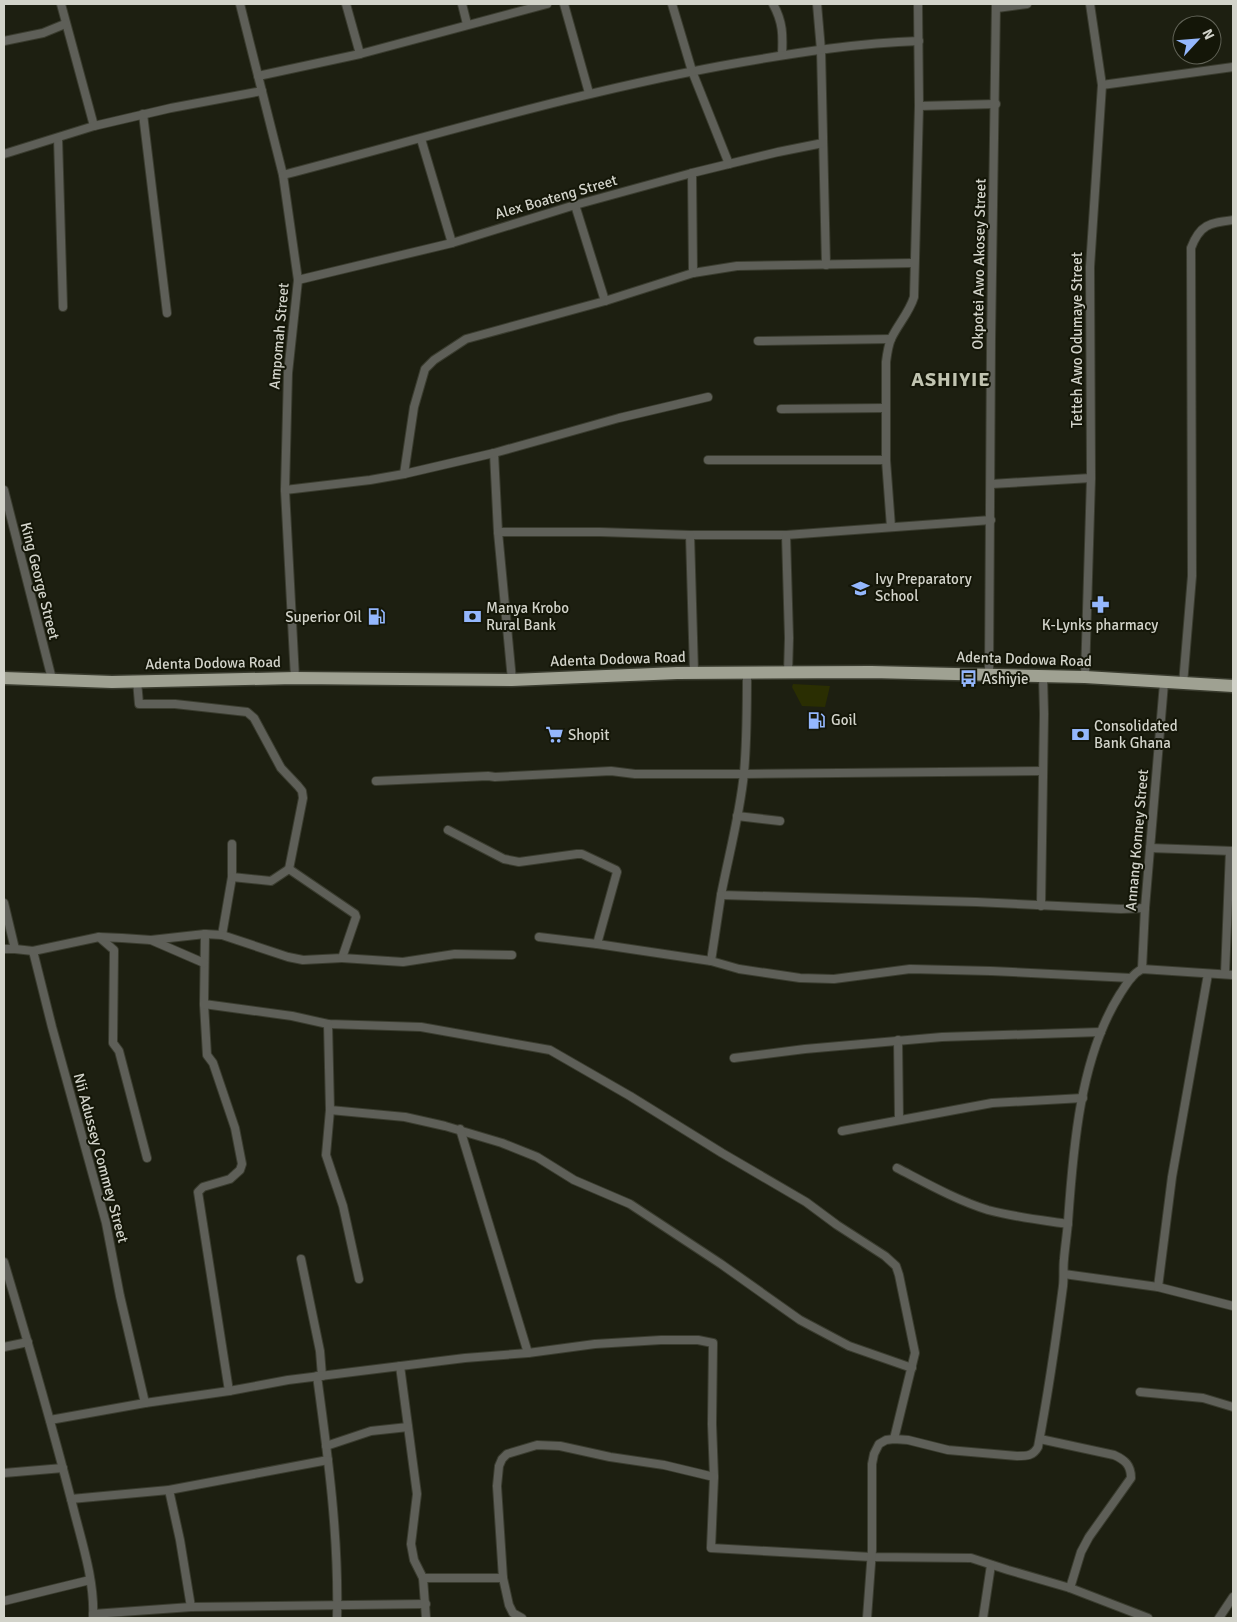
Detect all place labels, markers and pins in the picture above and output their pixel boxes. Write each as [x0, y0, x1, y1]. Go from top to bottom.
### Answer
place label: Ivy Preparatory School [875, 570, 972, 605]
school or university icon: Ivy Preparatory School [851, 578, 871, 598]
pharmacy icon: K-Lynks pharmacy [1090, 594, 1110, 614]
place label: Manya Krobo Rural Bank [486, 599, 569, 634]
fuel station icon: Superior Oil [366, 607, 386, 627]
bank icon: Manya Krobo Rural Bank [462, 607, 482, 627]
place label: Superior Oil [285, 608, 362, 626]
place label: K-Lynks pharmacy [1042, 616, 1158, 634]
bus stop icon: Ashiyie [958, 669, 978, 689]
place label: Ashiyie [982, 670, 1029, 688]
fuel station icon: Goil [807, 710, 827, 730]
place label: Goil [831, 711, 857, 729]
place label: Consolidated Bank Ghana [1094, 717, 1178, 752]
supermarket icon: Shopit [544, 725, 564, 745]
bank icon: Consolidated Bank Ghana [1070, 725, 1090, 745]
place label: Shopit [568, 726, 610, 744]

